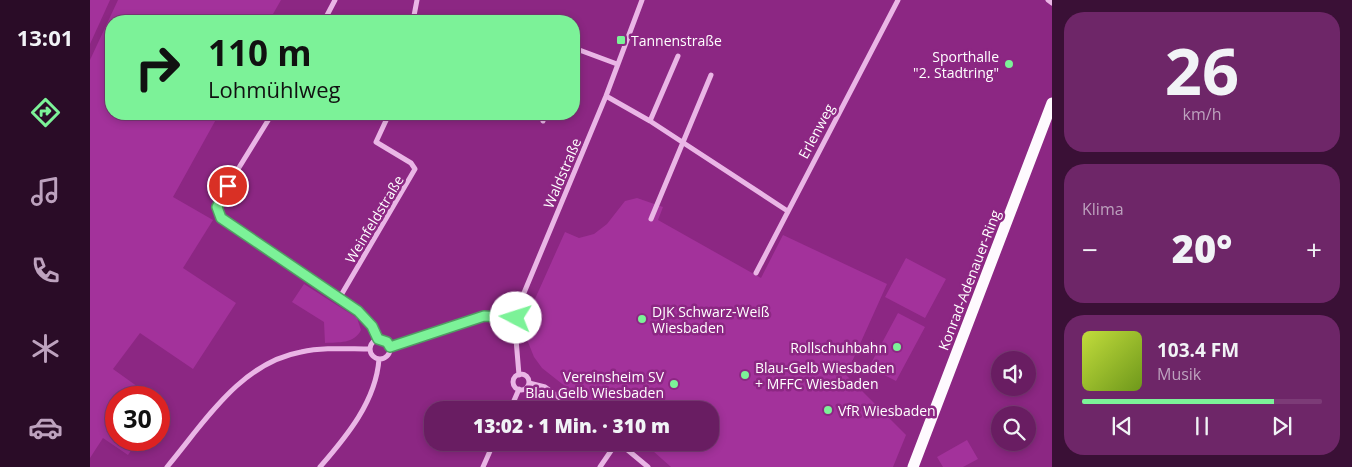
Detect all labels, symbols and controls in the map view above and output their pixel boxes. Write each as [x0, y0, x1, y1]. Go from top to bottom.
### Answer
text: 13:01 [17, 22, 73, 52]
text: 26 [1165, 26, 1239, 114]
text: 110 m [208, 29, 312, 76]
place label: Tannenstraße [631, 31, 722, 50]
marker: Tannenstraße [615, 34, 627, 46]
icon: right [125, 35, 190, 100]
place label: Sporthalle "2. Stadtring" [913, 47, 999, 82]
marker: Sporthalle "2. Stadtring" [1003, 58, 1015, 70]
text: Lohmühlweg [208, 74, 340, 104]
icon: directions [28, 95, 63, 130]
street label: Erlenweg [794, 100, 839, 162]
text: km/h [1183, 103, 1221, 125]
street label: Waldstraße [539, 135, 585, 211]
pin [207, 165, 249, 207]
street label: Weinfeldstraße [340, 171, 408, 266]
icon: arrive [214, 172, 242, 200]
icon: music [28, 174, 63, 209]
text: Klima [1082, 198, 1124, 220]
street label: Konrad-Adenauer-Ring [933, 207, 1005, 353]
text: 20° [1172, 222, 1232, 274]
text: − [1082, 230, 1098, 268]
text: + [1306, 230, 1322, 268]
icon: phone [28, 253, 63, 288]
position arrow [489, 291, 541, 343]
place label: DJK Schwarz-Weiß Wiesbaden [652, 302, 770, 337]
marker: DJK Schwarz-Weiß Wiesbaden [636, 313, 648, 325]
icon: climate [28, 331, 63, 366]
text: 103.4 FM [1157, 337, 1239, 363]
place label: Rollschuhbahn [790, 338, 887, 357]
marker: Rollschuhbahn [891, 341, 903, 353]
map controls [991, 351, 1036, 451]
button: sound [991, 351, 1036, 396]
place label: Blau-Gelb Wiesbaden + MFFC Wiesbaden [755, 358, 895, 393]
text: Musik [1157, 363, 1201, 385]
place label: Vereinsheim SV Blau Gelb Wiesbaden [525, 367, 665, 402]
marker: Blau-Gelb Wiesbaden + MFFC Wiesbaden [739, 369, 751, 381]
marker: Vereinsheim SV Blau Gelb Wiesbaden [668, 378, 680, 390]
speed limit sign: 30 [105, 386, 170, 451]
place label: VfR Wiesbaden [838, 401, 936, 420]
marker: VfR Wiesbaden [822, 404, 834, 416]
button: search [991, 406, 1036, 451]
icon: car [28, 410, 63, 445]
icon: previous [1108, 412, 1136, 440]
icon: pause [1188, 412, 1216, 440]
icon: next [1268, 412, 1296, 440]
text: 13:02 · 1 Min. · 310 m [473, 413, 670, 439]

